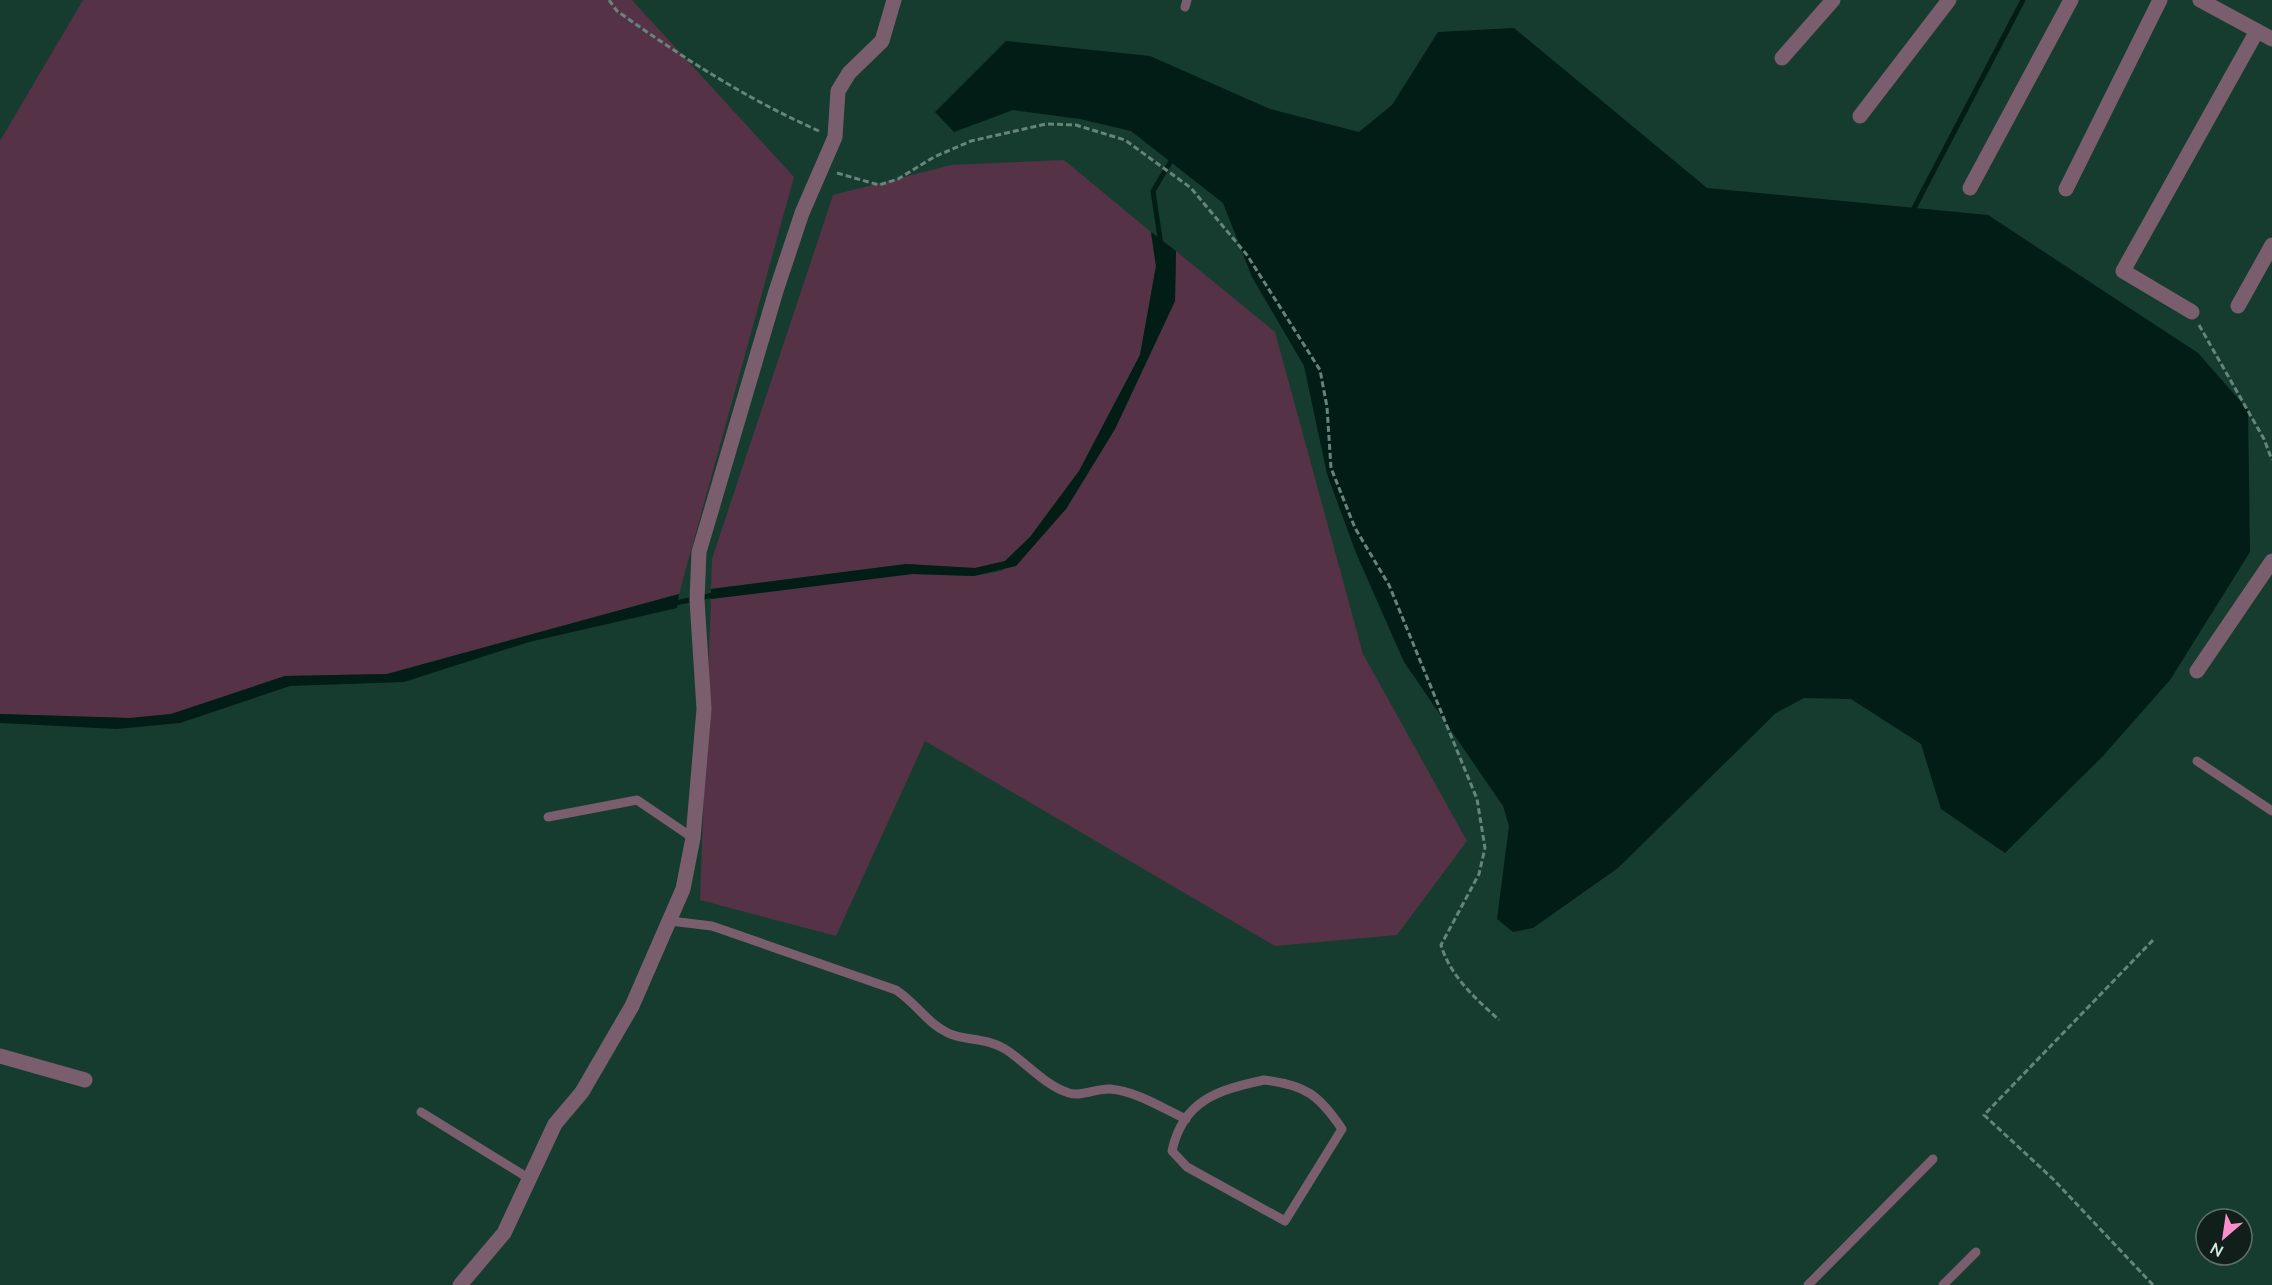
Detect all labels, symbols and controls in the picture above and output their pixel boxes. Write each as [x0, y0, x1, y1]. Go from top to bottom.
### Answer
north arrow [2194, 1207, 2254, 1267]
text: N [2207, 1237, 2228, 1262]

